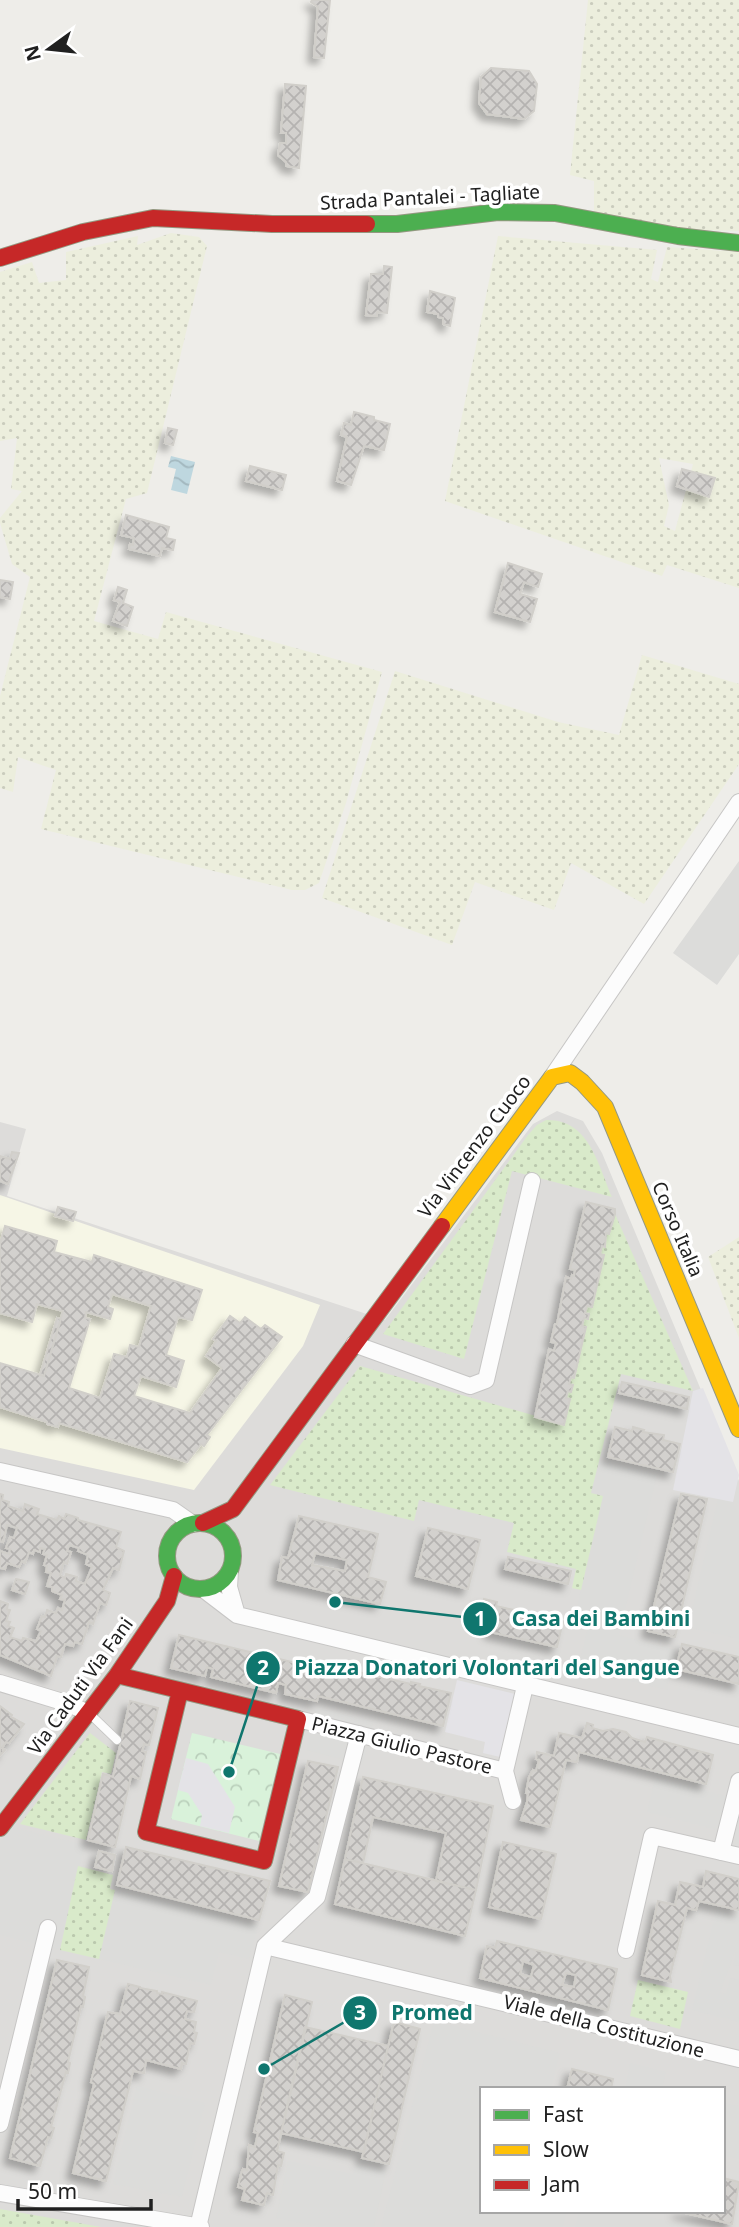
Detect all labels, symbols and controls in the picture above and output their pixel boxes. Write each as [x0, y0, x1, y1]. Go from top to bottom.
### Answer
north arrow [14, 14, 84, 84]
text: N [18, 43, 47, 64]
street label: Strada Pantalei - Tagliate [319, 178, 541, 216]
street label: Via Vincenzo Cuoco [412, 1069, 536, 1223]
street label: Corso Italia [646, 1177, 710, 1281]
callout: Casa dei Bambini [463, 1598, 705, 1640]
text: 1 [474, 1604, 486, 1632]
text: Casa dei Bambini [512, 1604, 690, 1632]
street label: Via Caduti Via Fani [21, 1612, 139, 1760]
callout: Piazza Donatori Volontari del Sangue [245, 1647, 694, 1689]
text: 2 [257, 1653, 269, 1681]
text: Piazza Donatori Volontari del Sangue [294, 1653, 680, 1681]
street label: Piazza Giulio Pastore [309, 1710, 495, 1780]
street label: Viale della Costituzione [501, 1988, 707, 2064]
callout: Promed [342, 1992, 487, 2034]
text: 3 [354, 1998, 366, 2026]
text: Promed [391, 1998, 473, 2026]
legend [480, 2087, 725, 2213]
text: Fast [543, 2100, 584, 2128]
text: Slow [543, 2135, 589, 2163]
scale bar [18, 2168, 150, 2212]
text: Jam [541, 2170, 580, 2198]
text: 50 m [28, 2177, 77, 2205]

